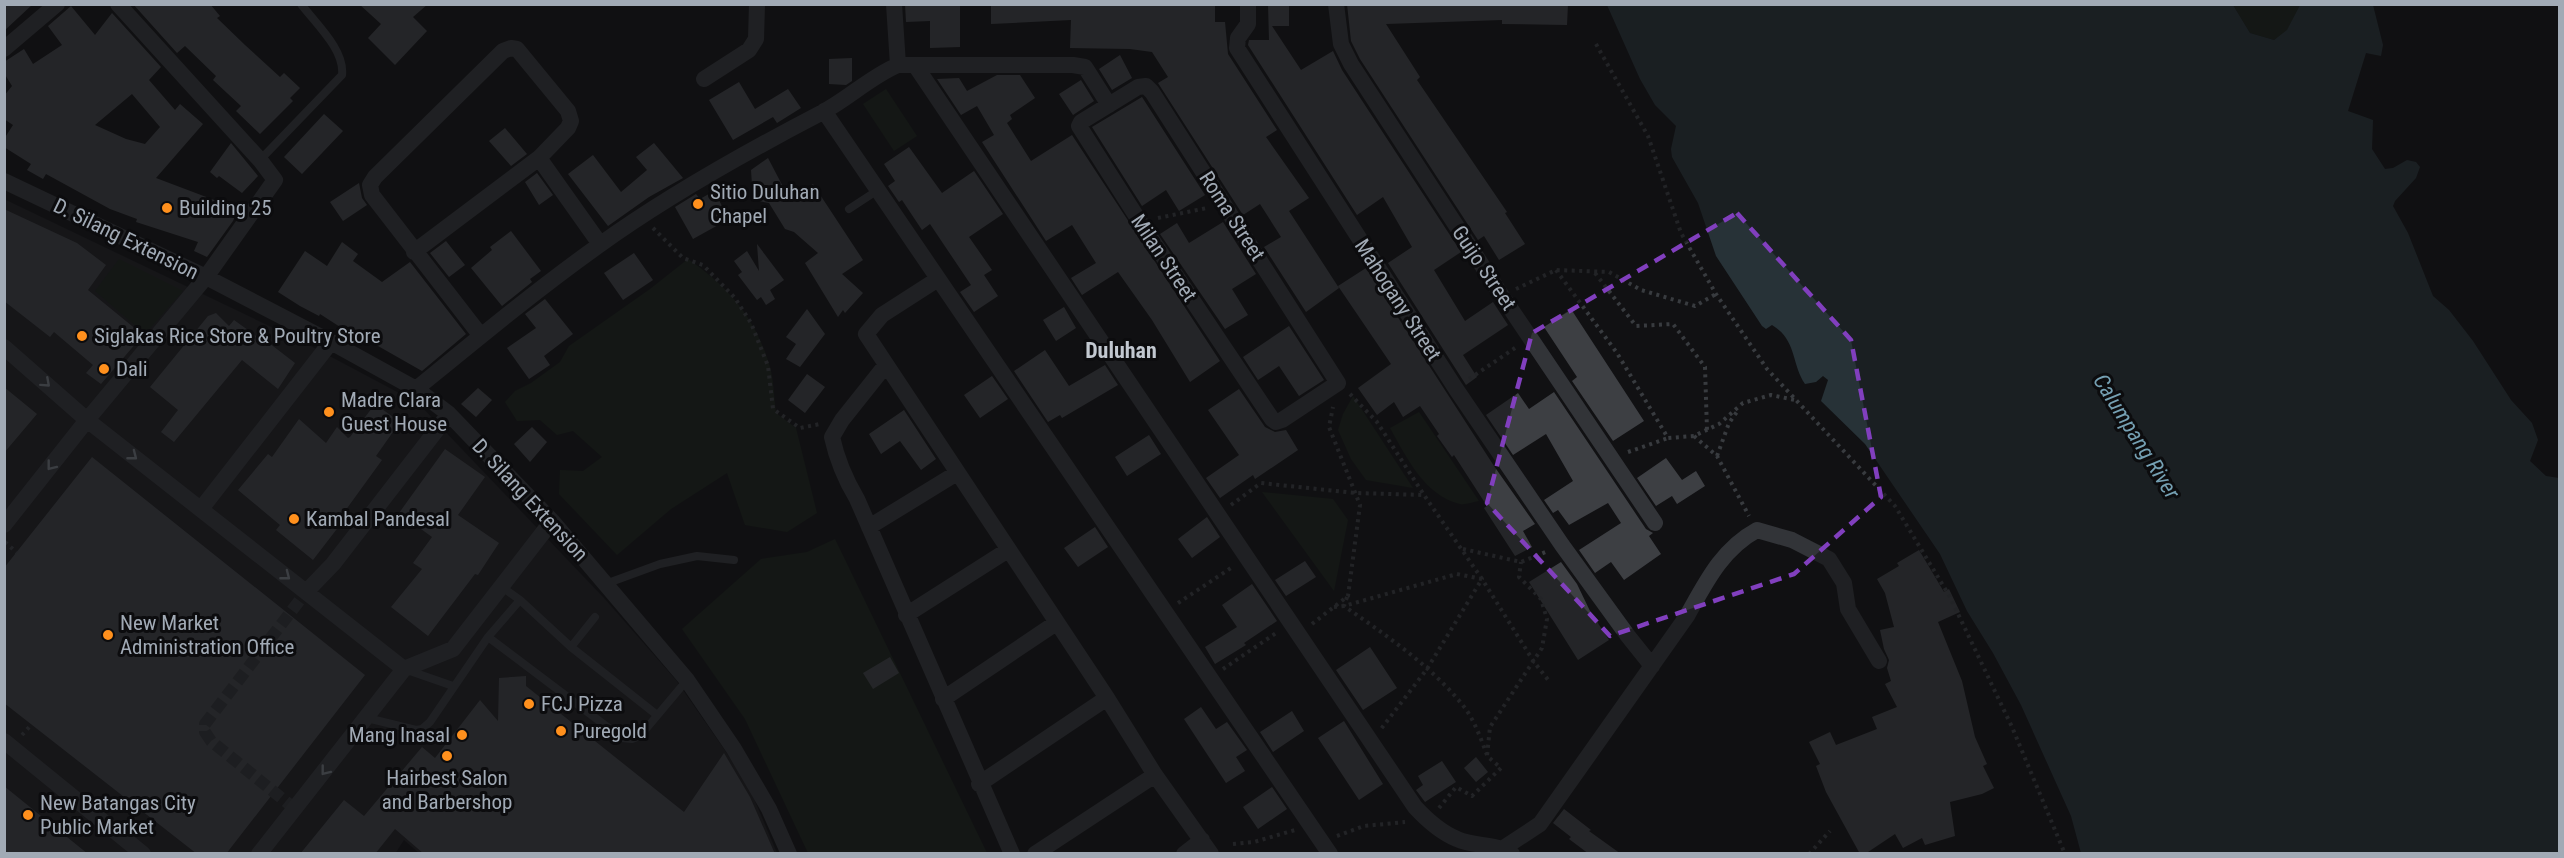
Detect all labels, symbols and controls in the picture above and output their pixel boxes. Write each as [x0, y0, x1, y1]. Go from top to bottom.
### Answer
street label: Roma Street [1194, 167, 1270, 265]
place label: Sitio Duluhan Chapel [710, 180, 820, 228]
street label: D. Silang Extension [50, 194, 202, 284]
place label: Building 25 [179, 196, 272, 220]
marker: Sitio Duluhan Chapel [691, 197, 705, 211]
marker: Building 25 [160, 201, 174, 215]
street label: Milan Street [1126, 210, 1202, 306]
street label: Guijo Street [1447, 221, 1521, 315]
street label: Mahogany Street [1350, 235, 1446, 365]
place label: Siglakas Rice Store & Poultry Store [94, 324, 381, 348]
marker: Siglakas Rice Store & Poultry Store [75, 329, 89, 343]
district label: Duluhan [1085, 338, 1157, 363]
place label: Dali [116, 357, 148, 381]
marker: Dali [97, 362, 111, 376]
water label: Calumpang River [2088, 369, 2185, 503]
one-way arrow [39, 376, 50, 387]
place label: Madre Clara Guest House [341, 388, 447, 436]
marker: Madre Clara Guest House [322, 405, 336, 419]
street label: D. Silang Extension [467, 434, 593, 566]
one-way arrow [126, 449, 137, 460]
one-way arrow [47, 459, 58, 470]
place label: Kambal Pandesal [306, 507, 450, 531]
marker: Kambal Pandesal [287, 512, 301, 526]
one-way arrow [280, 569, 291, 580]
place label: New Market Administration Office [120, 611, 295, 659]
marker: New Market Administration Office [101, 628, 115, 642]
place label: FCJ Pizza [541, 692, 623, 716]
marker: FCJ Pizza [522, 697, 536, 711]
place label: Puregold [573, 719, 647, 743]
place label: Mang Inasal [349, 723, 450, 747]
marker: Puregold [554, 724, 568, 738]
marker: Mang Inasal [455, 728, 469, 742]
marker: Hairbest Salon and Barbershop [440, 749, 454, 763]
one-way arrow [321, 765, 332, 776]
place label: Hairbest Salon and Barbershop [382, 766, 512, 814]
place label: New Batangas City Public Market [40, 791, 196, 839]
marker: New Batangas City Public Market [21, 808, 35, 822]

